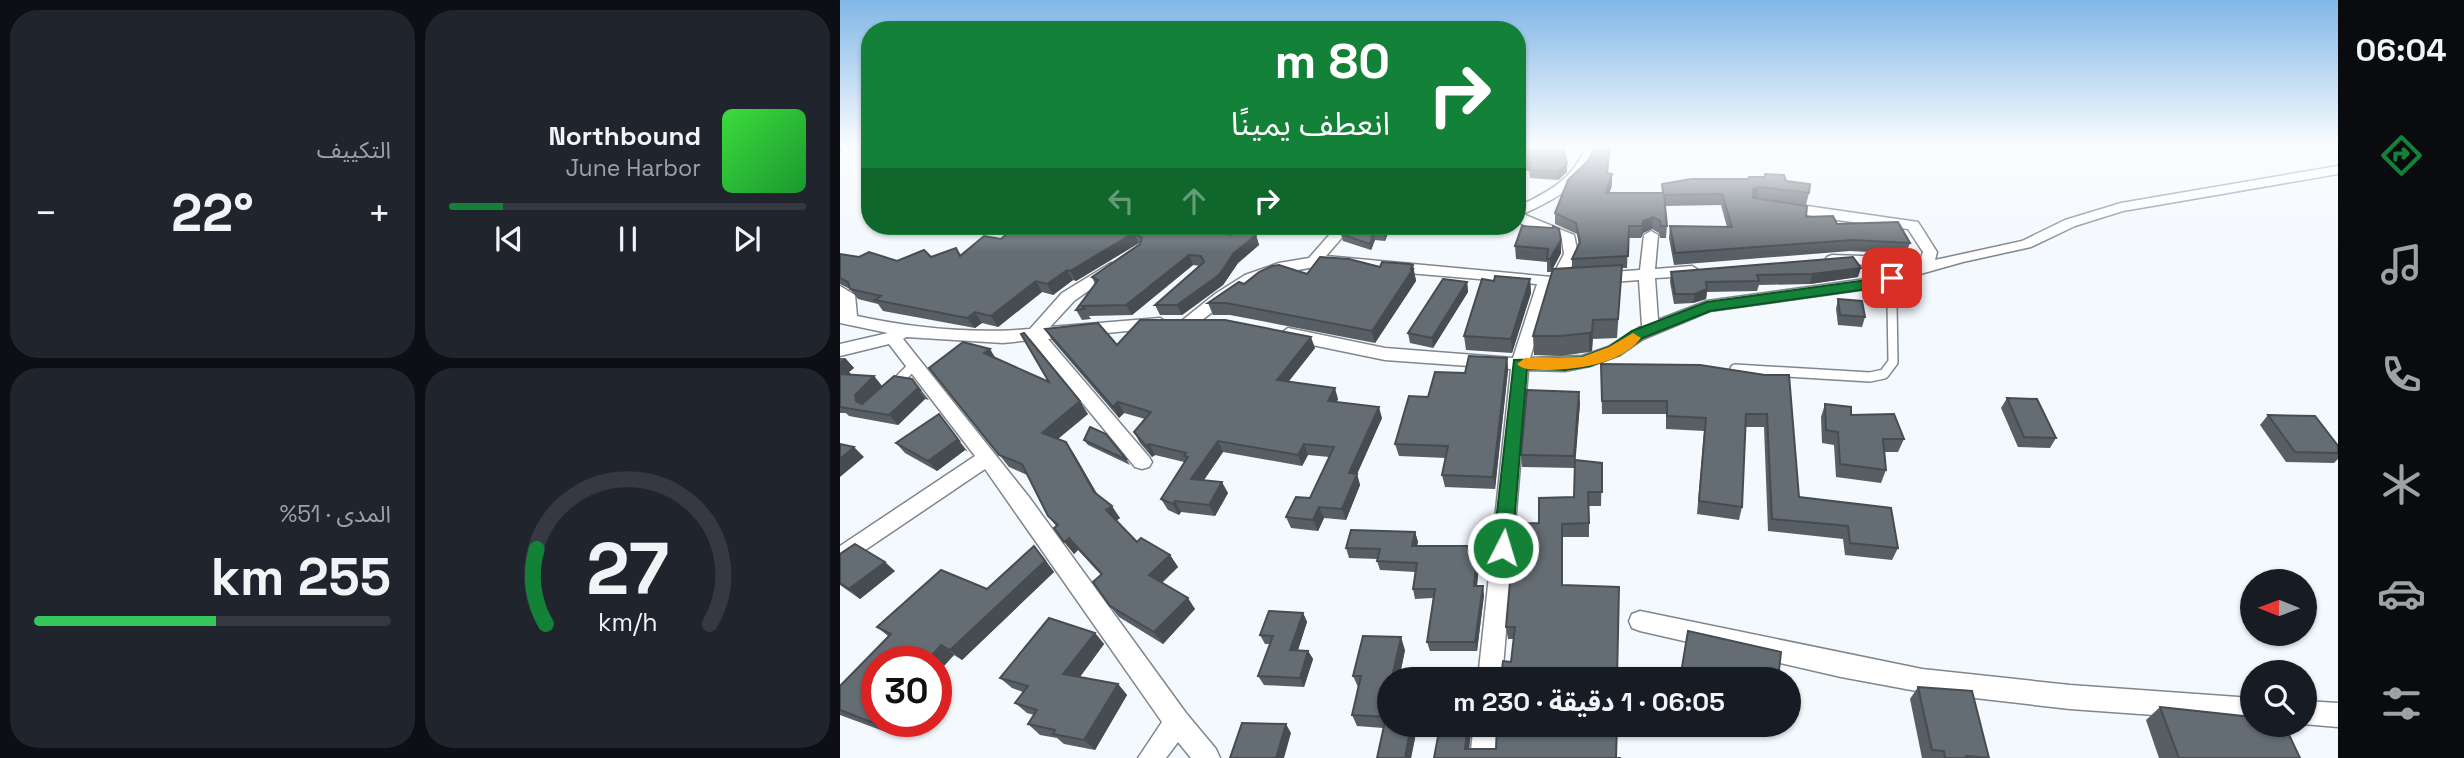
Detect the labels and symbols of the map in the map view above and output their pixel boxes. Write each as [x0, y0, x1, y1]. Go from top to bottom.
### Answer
pin [1862, 248, 1922, 308]
position arrow [1466, 511, 1540, 585]
north arrow [2240, 569, 2317, 646]
speed limit sign: 30 [861, 646, 952, 737]

